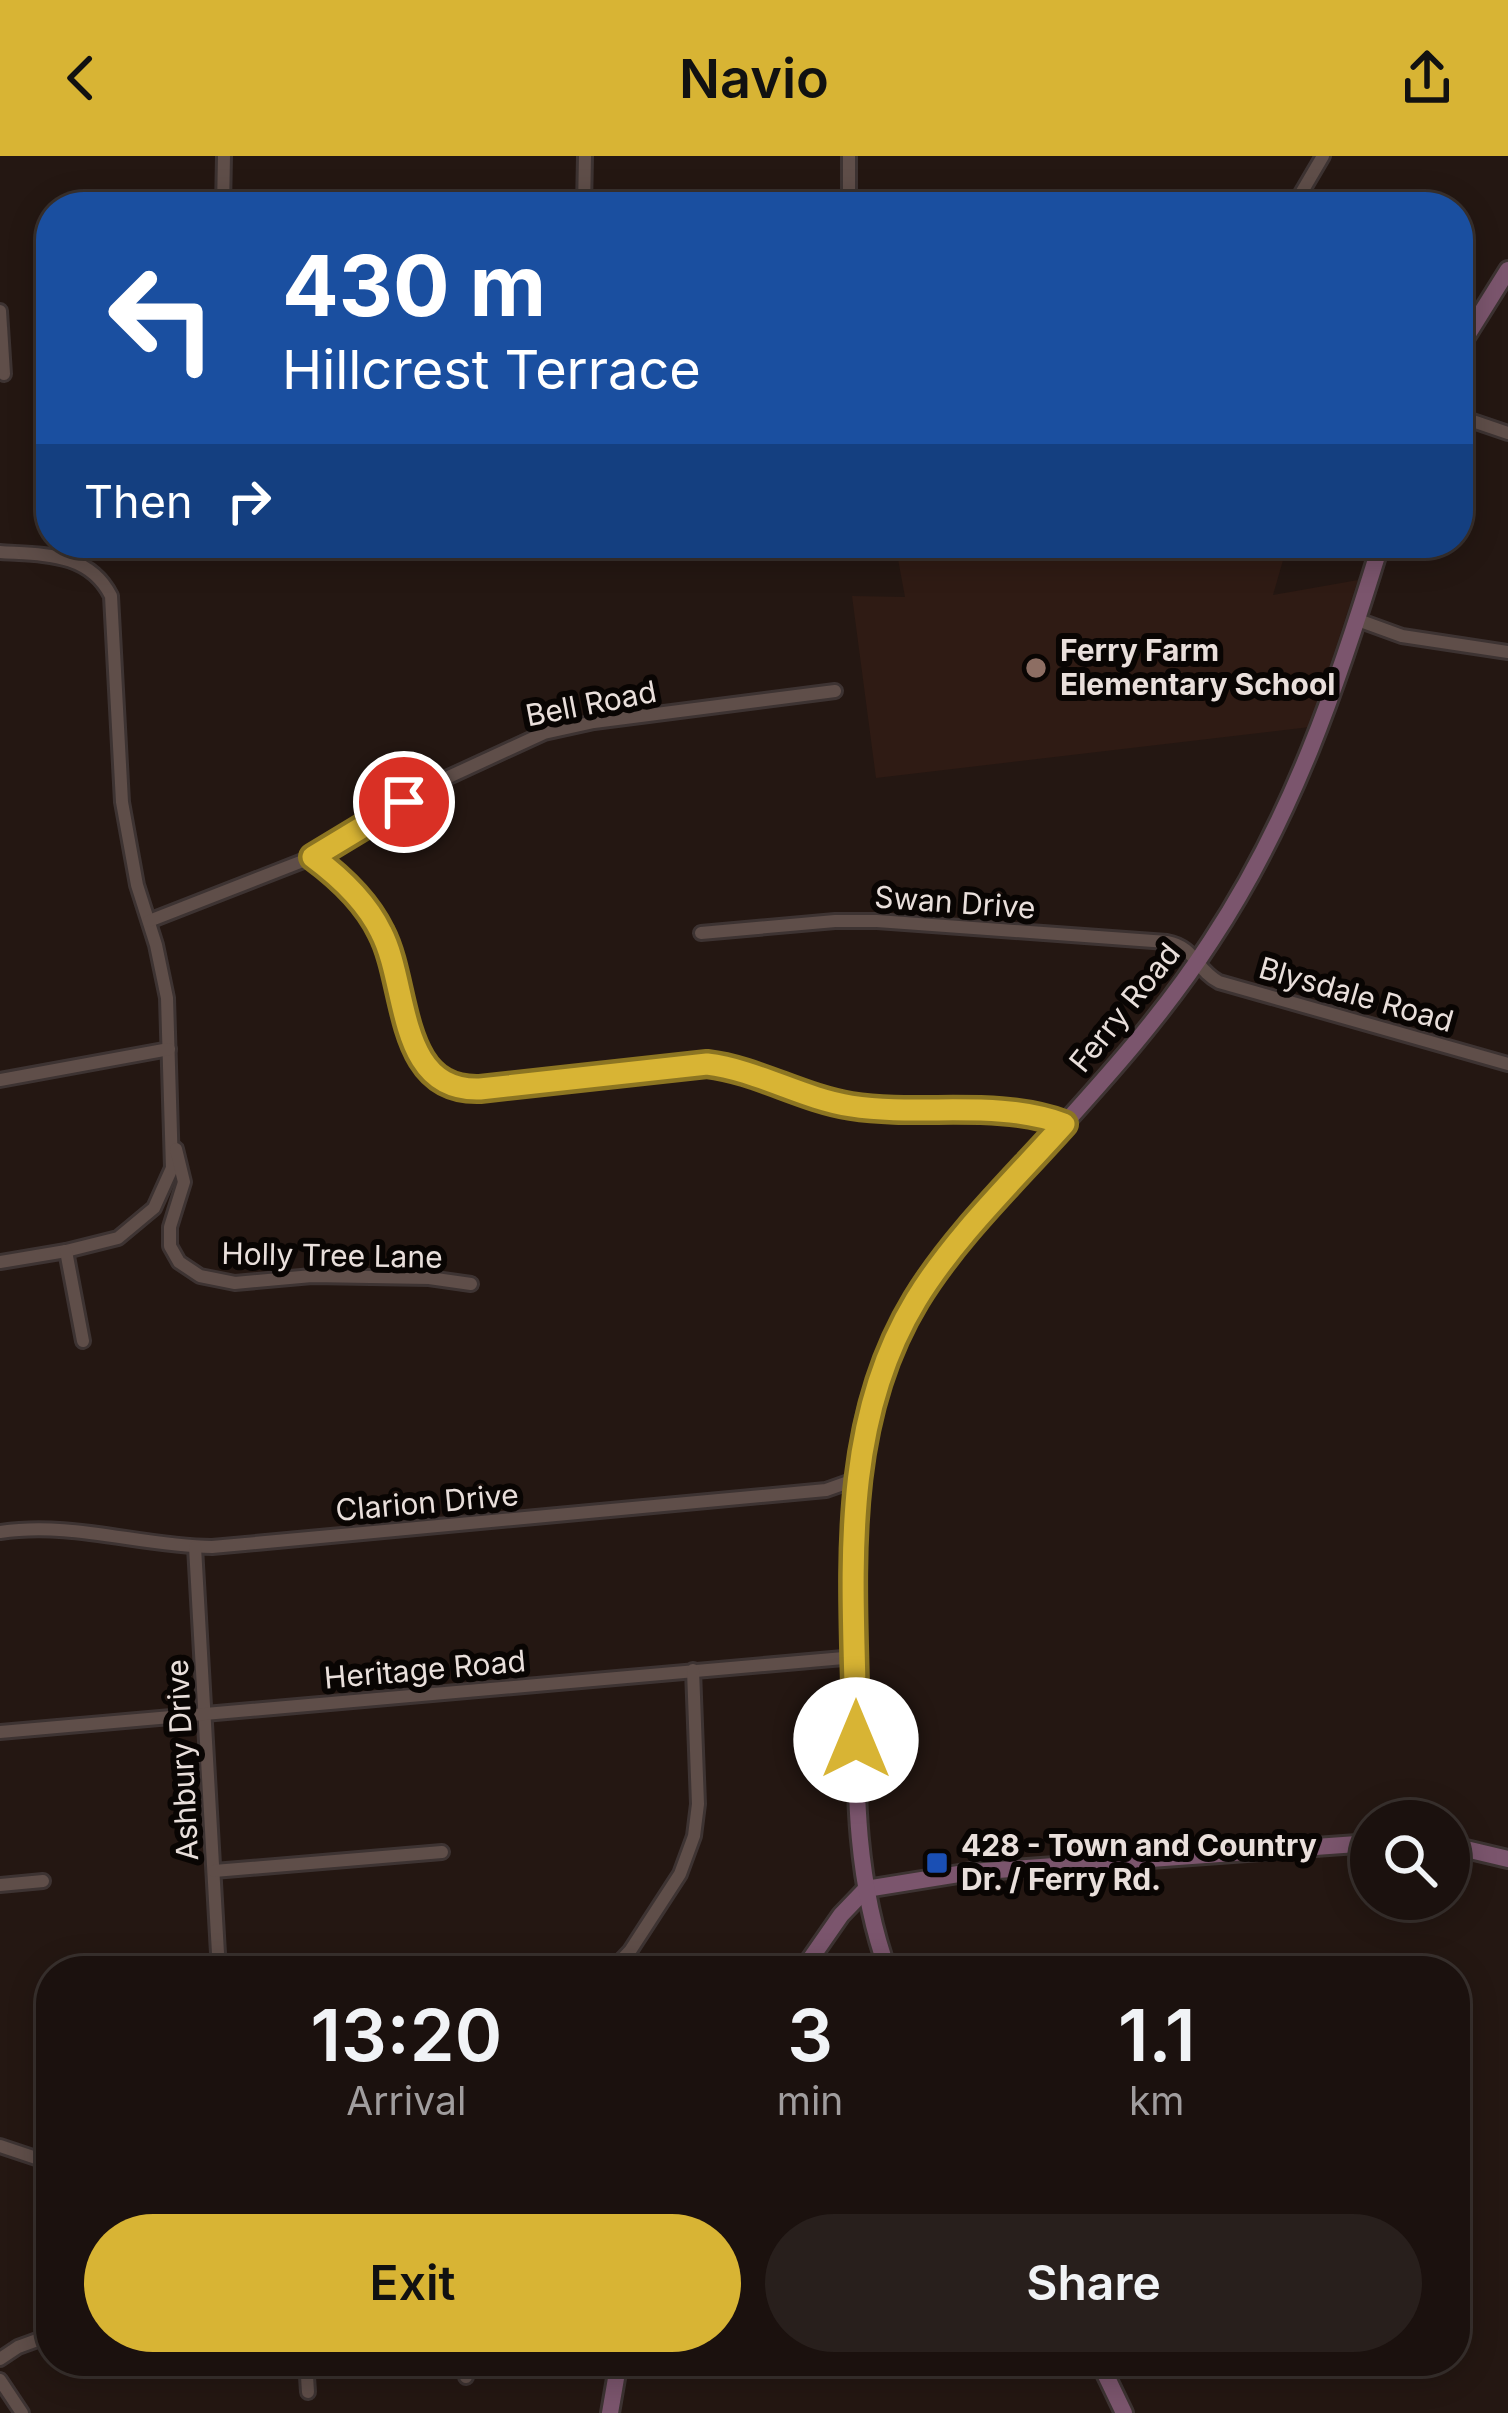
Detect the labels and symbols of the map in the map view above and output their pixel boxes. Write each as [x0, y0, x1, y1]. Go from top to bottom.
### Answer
place label: Ferry Farm Elementary School [1060, 632, 1335, 702]
marker: Ferry Farm Elementary School [1023, 655, 1049, 681]
street label: Bell Road [522, 673, 659, 733]
pin [353, 751, 455, 853]
street label: Swan Drive [873, 878, 1037, 926]
street label: Ferry Road [1061, 936, 1187, 1079]
street label: Blysdale Road [1255, 949, 1458, 1039]
street label: Holly Tree Lane [221, 1235, 443, 1275]
street label: Clarion Drive [334, 1476, 520, 1528]
street label: Heritage Road [323, 1642, 527, 1696]
street label: Ashbury Drive [159, 1658, 205, 1862]
position arrow [793, 1677, 919, 1803]
place label: 428 - Town and Country Dr. / Ferry Rd. [961, 1827, 1317, 1897]
marker: 428 - Town and Country Dr. / Ferry Rd. [924, 1850, 950, 1876]

